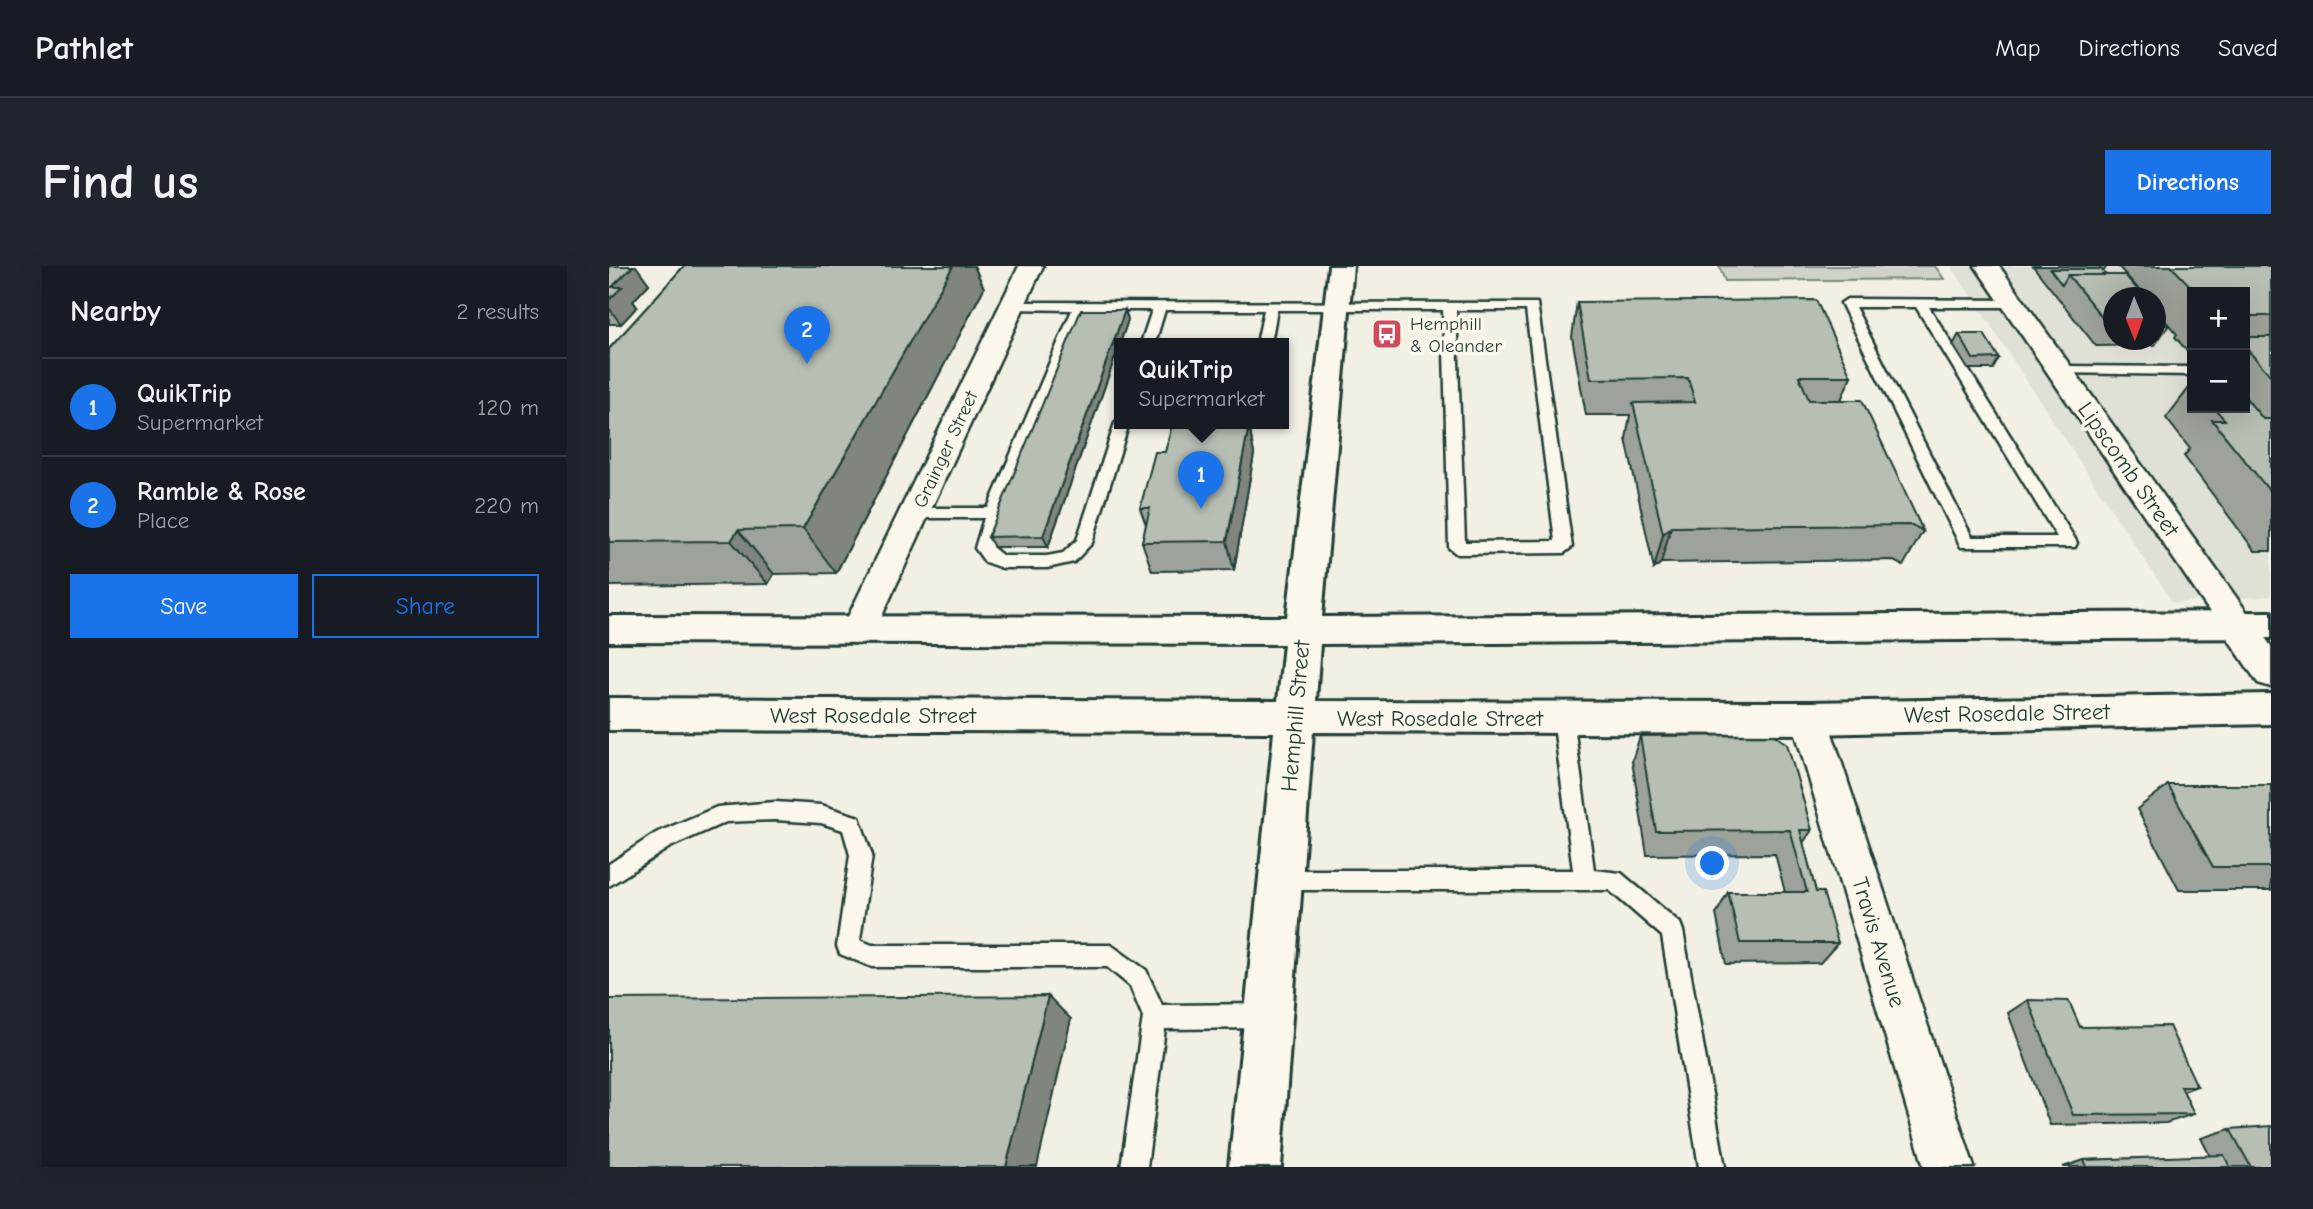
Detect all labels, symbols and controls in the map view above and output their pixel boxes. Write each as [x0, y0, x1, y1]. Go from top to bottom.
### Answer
text: Pathlet [35, 29, 133, 67]
text: Map [1995, 34, 2041, 62]
text: Directions [2079, 34, 2180, 62]
text: Saved [2218, 34, 2278, 62]
button: Directions [2105, 150, 2271, 214]
text: Find us [42, 154, 198, 210]
north arrow [2103, 287, 2166, 350]
map controls [2187, 287, 2250, 413]
button: + [2187, 287, 2250, 350]
text: Nearby [70, 294, 161, 329]
text: 2 results [457, 298, 539, 325]
pin: 2 [784, 306, 830, 364]
place label: Hemphill & Oleander [1410, 313, 1502, 357]
bus stop icon: Hemphill & Oleander [1370, 317, 1404, 351]
popup [1114, 338, 1289, 429]
button: − [2187, 350, 2250, 413]
text: QuikTrip [1138, 355, 1233, 385]
text: QuikTrip [137, 379, 231, 409]
text: Supermarket [1138, 385, 1265, 412]
street label: Grainger Street [909, 387, 983, 511]
text: 1 [88, 394, 98, 421]
text: 120 m [477, 394, 539, 421]
street label: Lipscomb Street [2072, 397, 2186, 543]
text: Supermarket [137, 409, 263, 436]
pin: 1 [1178, 451, 1224, 509]
text: Ramble & Rose [137, 477, 306, 507]
text: 2 [87, 492, 99, 519]
text: 220 m [474, 492, 539, 519]
text: Place [137, 507, 189, 534]
button: Save [70, 574, 298, 638]
button: Share [312, 574, 539, 638]
street label: Hemphill Street [1275, 638, 1316, 793]
street label: West Rosedale Street [1904, 698, 2112, 729]
street label: West Rosedale Street [770, 702, 977, 729]
street label: West Rosedale Street [1337, 705, 1544, 732]
your location [1695, 846, 1729, 880]
street label: Travis Avenue [1846, 874, 1911, 1011]

